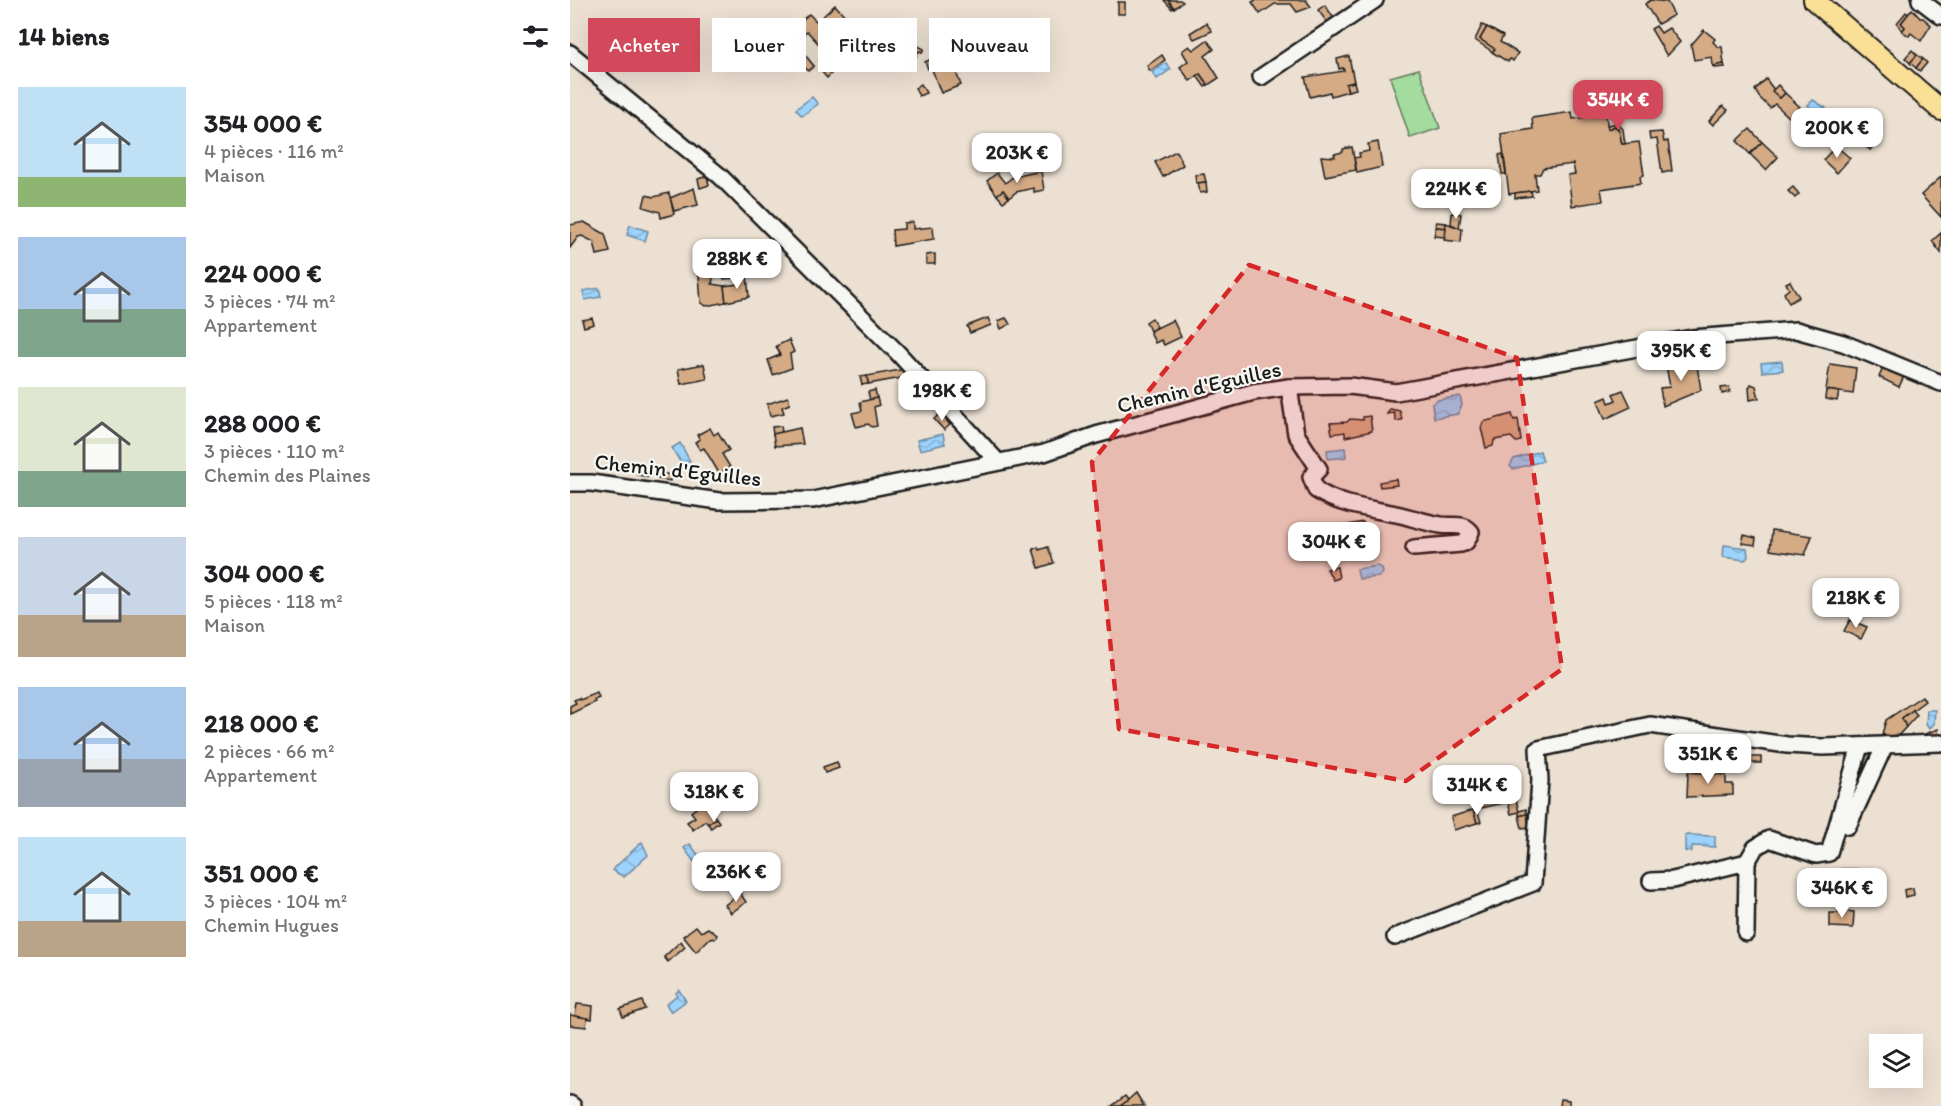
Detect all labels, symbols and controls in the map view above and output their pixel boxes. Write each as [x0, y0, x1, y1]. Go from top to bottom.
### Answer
chip: Acheter [588, 18, 700, 72]
chip: Louer [712, 18, 806, 72]
chip: Filtres [818, 18, 917, 72]
chip: Nouveau [929, 18, 1050, 72]
text: 14 biens [18, 20, 110, 52]
icon: filters [519, 20, 552, 53]
pin: 354K € [1569, 80, 1667, 131]
text: 354K € [1587, 87, 1649, 111]
text: 354 000 € [204, 107, 322, 139]
pin: 200K € [1788, 108, 1886, 159]
icon: home [66, 111, 138, 183]
text: 200K € [1805, 115, 1869, 139]
pin: 203K € [968, 133, 1066, 184]
text: 4 pièces · 116 m² [204, 139, 344, 163]
text: 203K € [986, 140, 1048, 164]
text: Maison [204, 163, 265, 187]
pin: 224K € [1407, 169, 1505, 220]
text: 224K € [1425, 176, 1487, 200]
pin: 288K € [688, 239, 786, 290]
text: 288K € [706, 246, 768, 270]
text: 224 000 € [204, 257, 322, 289]
icon: home [66, 261, 138, 333]
text: 3 pièces · 74 m² [204, 289, 336, 313]
text: Appartement [204, 313, 317, 337]
pin: 395K € [1632, 331, 1730, 382]
text: 395K € [1651, 338, 1711, 362]
street label: Chemin d'Eguilles [1114, 355, 1284, 419]
pin: 198K € [893, 371, 991, 422]
text: 198K € [912, 378, 972, 402]
text: 288 000 € [204, 407, 321, 439]
icon: home [66, 411, 138, 483]
text: 3 pièces · 110 m² [204, 439, 344, 463]
street label: Chemin d'Eguilles [593, 448, 763, 492]
text: Chemin des Plaines [204, 463, 371, 487]
pin: 304K € [1285, 522, 1383, 573]
text: 304K € [1302, 529, 1366, 553]
text: 304 000 € [204, 557, 324, 589]
icon: home [66, 561, 138, 633]
pin: 218K € [1807, 578, 1905, 629]
text: 218K € [1826, 585, 1886, 609]
text: 5 pièces · 118 m² [204, 589, 343, 613]
text: Maison [204, 613, 265, 637]
text: 218 000 € [204, 707, 319, 739]
icon: home [66, 711, 138, 783]
pin: 351K € [1659, 734, 1757, 785]
text: 2 pièces · 66 m² [204, 739, 334, 763]
text: 351K € [1678, 741, 1738, 765]
text: Appartement [204, 763, 317, 787]
pin: 314K € [1428, 765, 1526, 816]
pin: 318K € [665, 772, 763, 823]
text: 314K € [1447, 772, 1507, 796]
text: 318K € [684, 779, 744, 803]
pin: 236K € [687, 852, 785, 903]
text: 351 000 € [204, 857, 318, 889]
text: 236K € [706, 859, 766, 883]
icon: home [66, 861, 138, 933]
pin: 346K € [1793, 868, 1891, 919]
text: 346K € [1811, 875, 1873, 899]
text: 3 pièces · 104 m² [204, 889, 347, 913]
text: Chemin Hugues [204, 913, 339, 937]
map controls [1869, 1034, 1923, 1088]
button: layers [1869, 1034, 1923, 1088]

